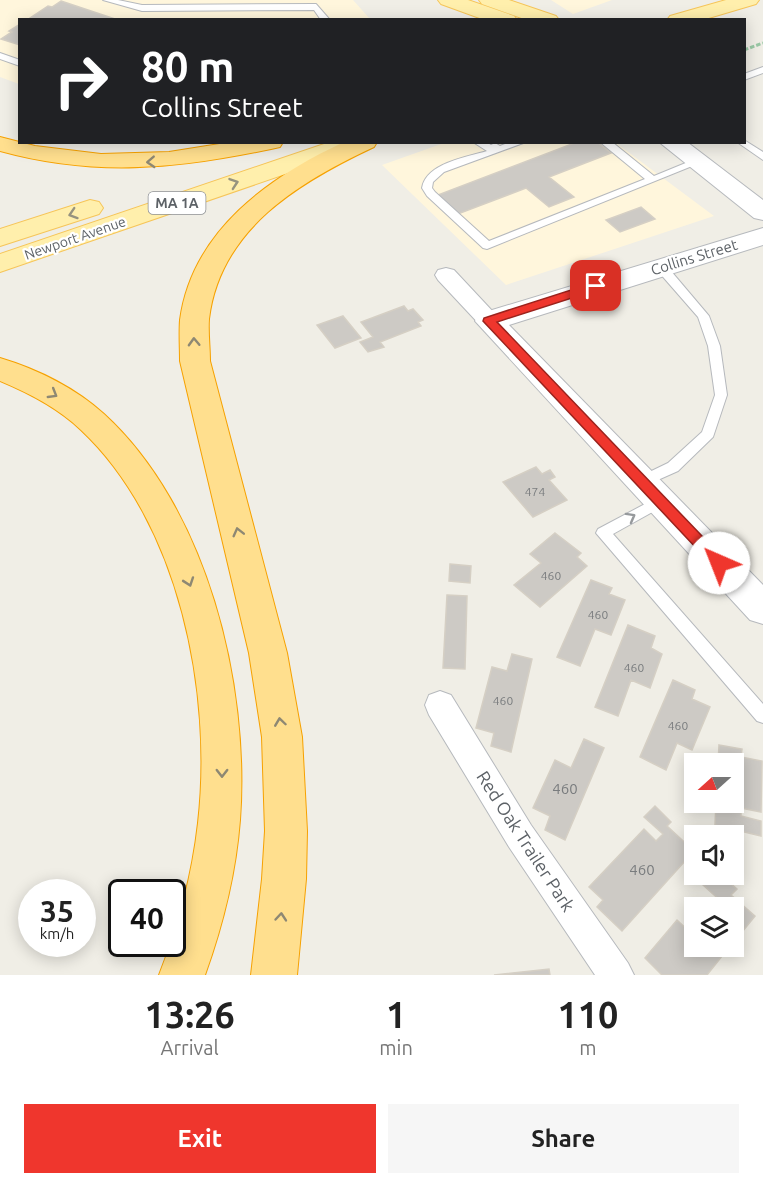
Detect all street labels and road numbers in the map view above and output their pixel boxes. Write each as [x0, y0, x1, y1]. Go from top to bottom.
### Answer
road number: MA 1A [148, 192, 206, 214]
street label: Newport Avenue [22, 213, 128, 263]
street label: Collins Street [649, 236, 740, 278]
street label: Red Oak Trailer Park [473, 767, 579, 915]

